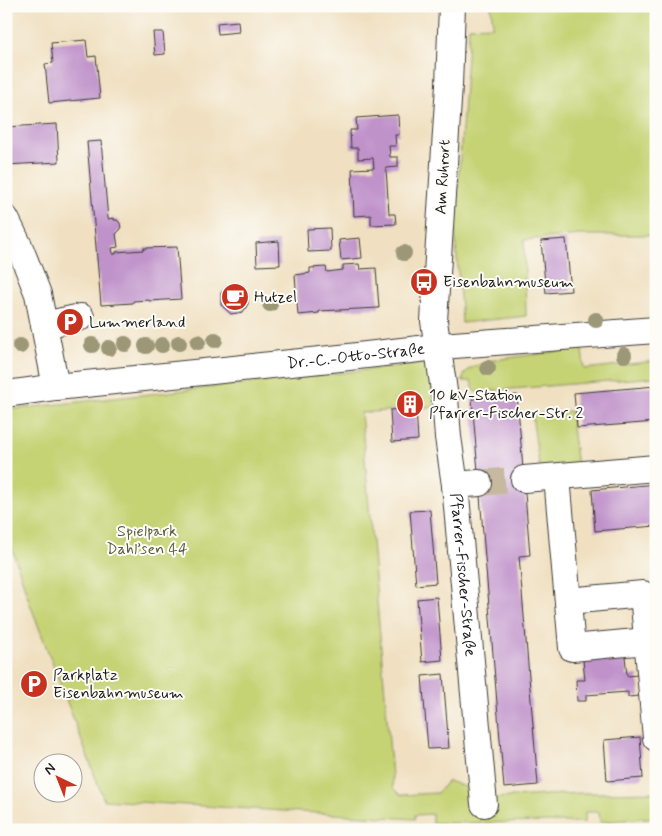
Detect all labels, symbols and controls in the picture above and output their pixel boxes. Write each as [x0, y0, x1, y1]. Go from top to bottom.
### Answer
street label: Am Ruhrort [431, 139, 455, 215]
bus stop icon: Eisenbahnmuseum [409, 267, 439, 297]
place label: Eisenbahnmuseum [443, 272, 574, 293]
cafe icon: Hutzel [220, 282, 250, 312]
place label: Hutzel [254, 287, 297, 308]
parking icon: Lummerland [55, 307, 85, 337]
place label: Lummerland [89, 312, 185, 333]
street label: Dr.-C.-Otto-Straße [286, 338, 426, 374]
place label: 10 kV-Station Pfarrer-Fischer-Str. 2 [429, 385, 584, 424]
building icon: 10 kV-Station Pfarrer-Fischer-Str. 2 [395, 389, 425, 419]
street label: Pfarrer-Fischer-Straße [445, 492, 481, 657]
park label: Spielpark Dahl’sen 44 [106, 521, 188, 560]
place label: Parkplatz Eisenbahnmuseum [53, 665, 184, 704]
parking icon: Parkplatz Eisenbahnmuseum [19, 669, 49, 699]
north arrow [32, 754, 82, 804]
text: N [40, 759, 59, 779]

